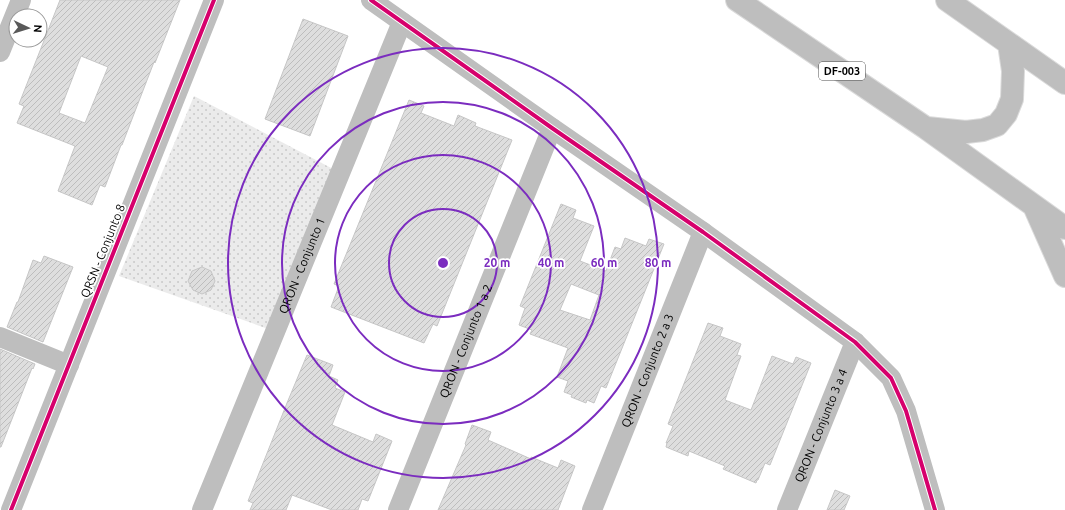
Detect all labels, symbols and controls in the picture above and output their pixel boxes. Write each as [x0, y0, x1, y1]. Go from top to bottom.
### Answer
north arrow [8, 8, 48, 48]
text: N [32, 24, 44, 33]
road number: DF-003 [819, 62, 865, 80]
street label: QRSN - Conjunto 8 [78, 202, 127, 299]
street label: QRON - Conjunto 1 [276, 216, 327, 316]
centre of rings [436, 256, 450, 270]
text: 20 m [484, 256, 510, 269]
text: 40 m [538, 256, 564, 269]
text: 60 m [591, 256, 617, 269]
text: 80 m [645, 256, 671, 269]
street label: QRON - Conjunto 1 a 2 [437, 282, 494, 400]
street label: QRON - Conjunto 2 a 3 [619, 312, 676, 429]
street label: QRON - Conjunto 3 a 4 [792, 367, 850, 484]

